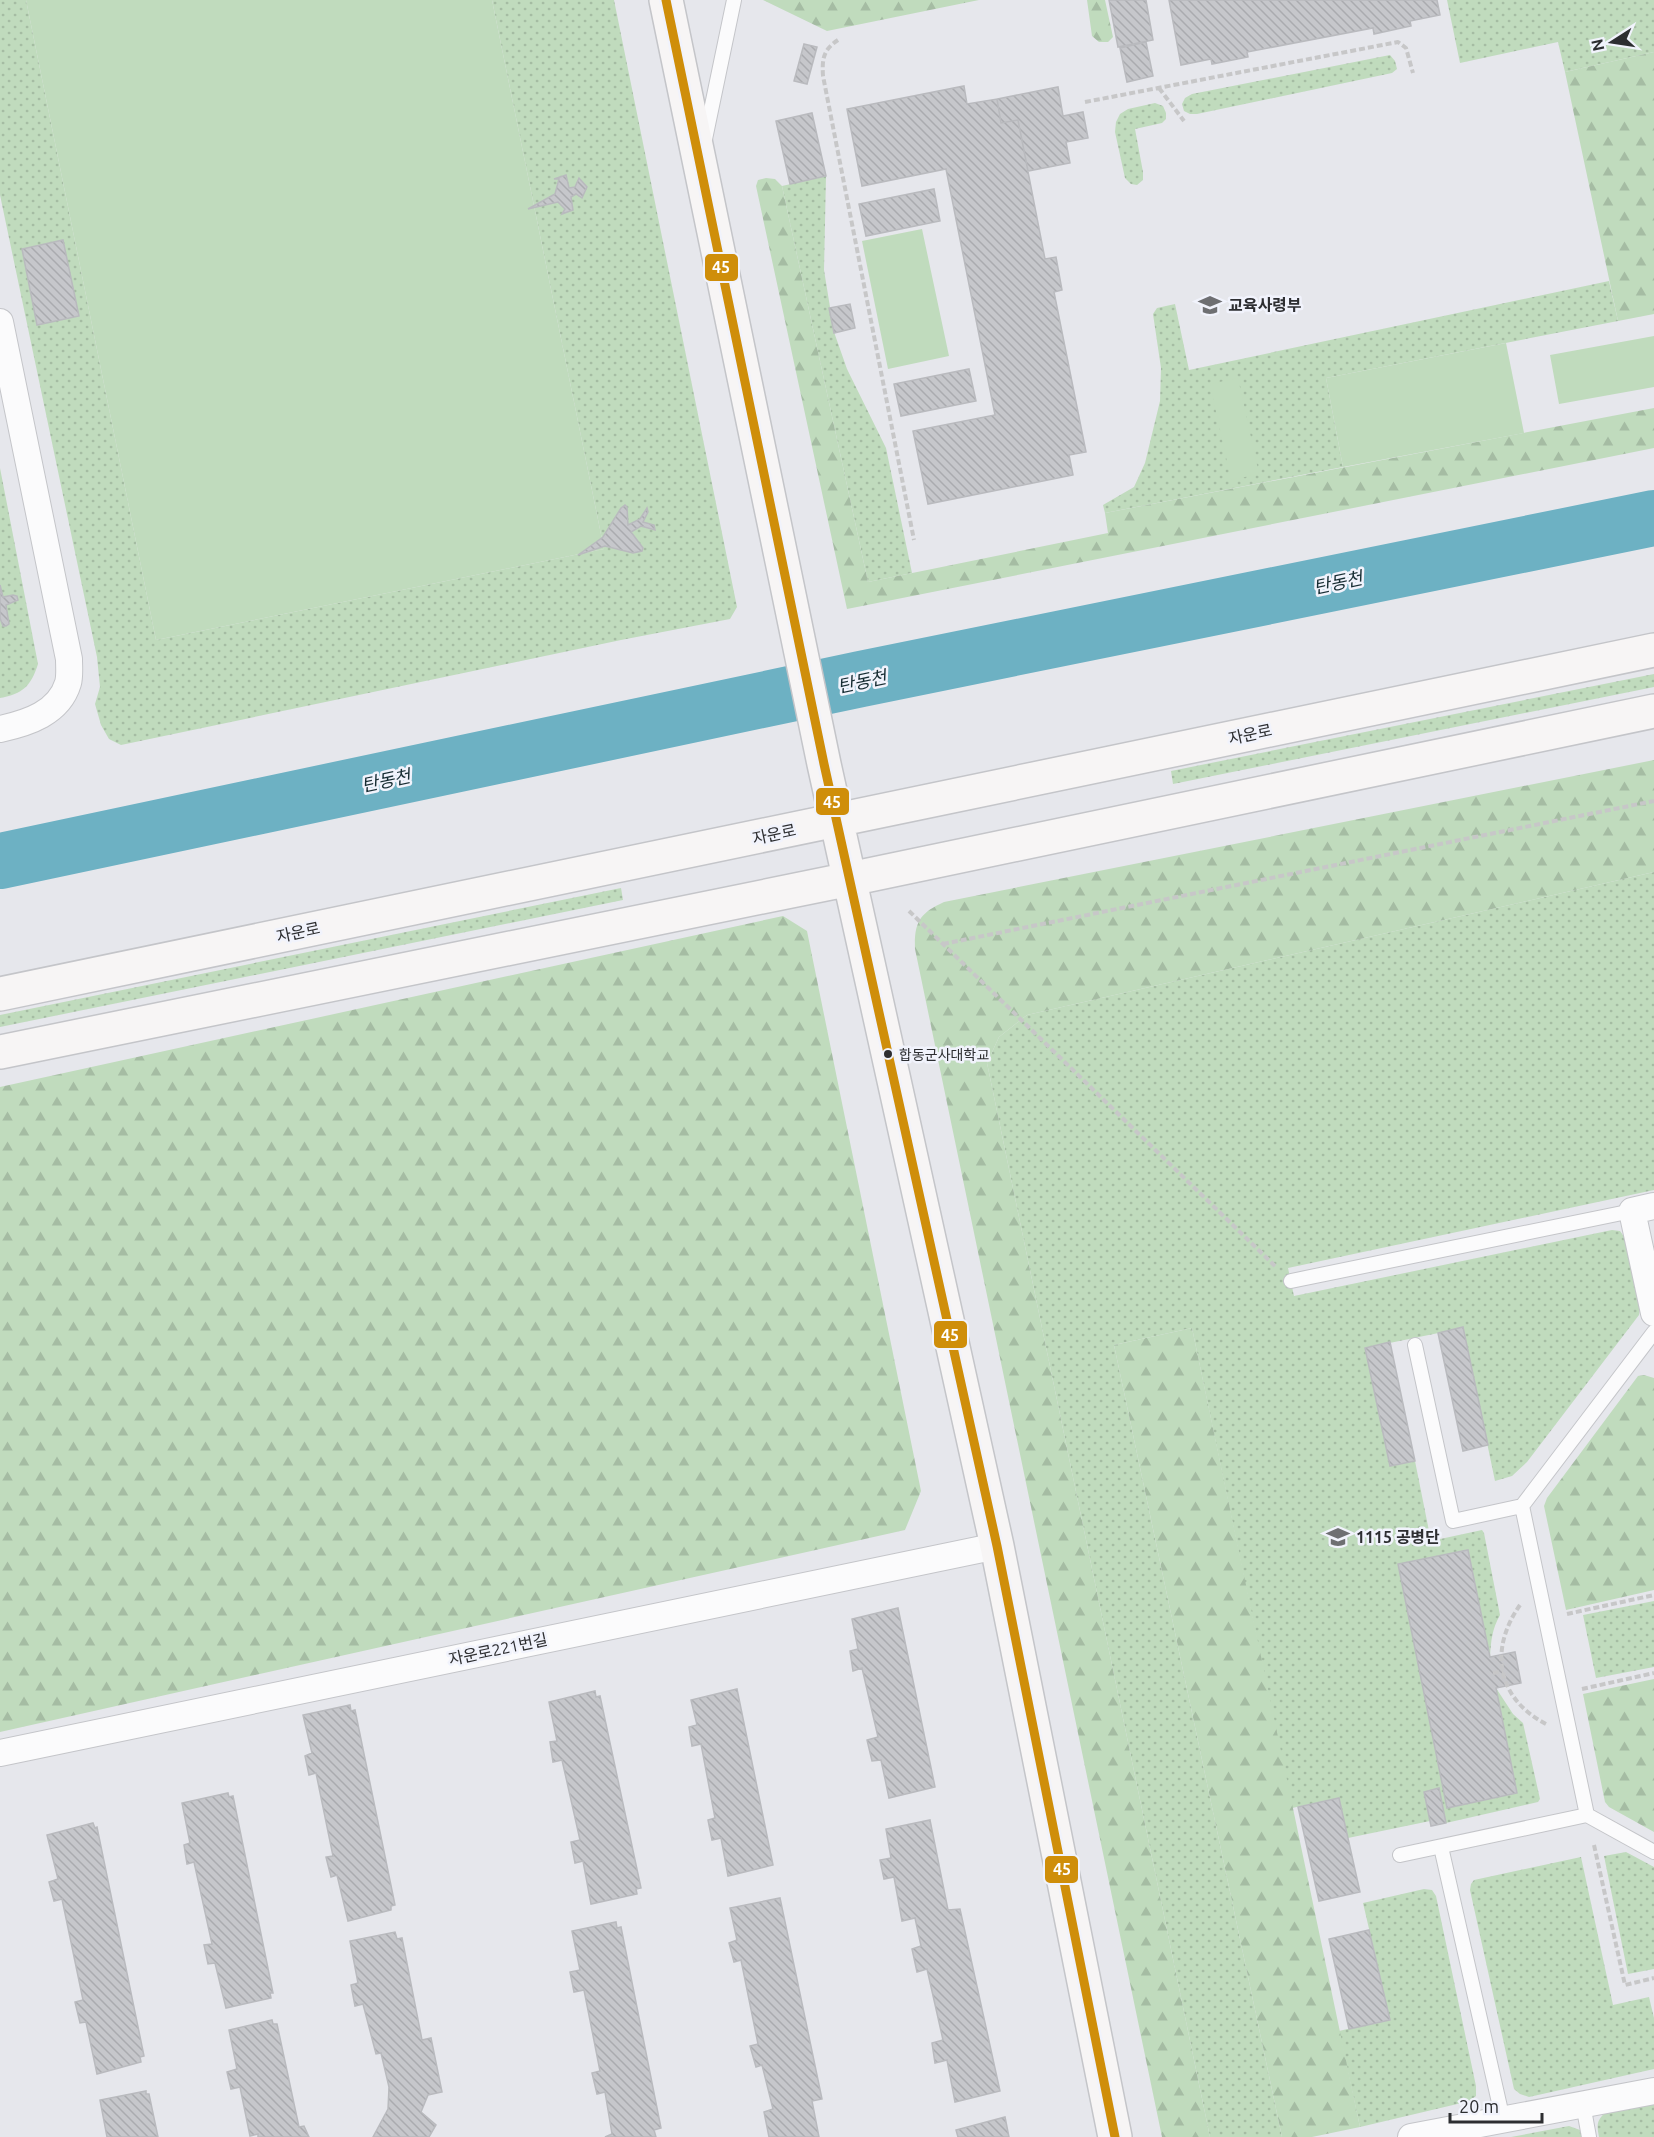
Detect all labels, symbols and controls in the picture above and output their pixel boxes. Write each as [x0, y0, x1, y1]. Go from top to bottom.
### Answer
north arrow [1582, 12, 1642, 72]
text: N [1587, 37, 1607, 53]
line badge: 45 [704, 253, 739, 282]
text: 45 [712, 258, 730, 276]
school or university icon: 교육사령부 [1197, 292, 1223, 318]
place label: 교육사령부 [1228, 296, 1302, 314]
water label: 탄동천 [1311, 567, 1367, 597]
water label: 탄동천 [835, 666, 891, 696]
street label: 자운로 [1227, 721, 1274, 747]
water label: 탄동천 [359, 765, 415, 795]
line badge: 45 [815, 787, 850, 816]
text: 45 [823, 793, 841, 811]
street label: 자운로 [751, 821, 798, 847]
street label: 자운로 [275, 919, 322, 945]
place label: 합동군사대학교 [899, 1047, 989, 1063]
marker: 합동군사대학교 [882, 1048, 894, 1060]
line badge: 45 [933, 1320, 968, 1349]
text: 45 [941, 1326, 959, 1344]
school or university icon: 1115 공병단 [1325, 1524, 1351, 1550]
place label: 1115 공병단 [1356, 1528, 1440, 1546]
street label: 자운로221번길 [447, 1630, 549, 1668]
line badge: 45 [1044, 1855, 1079, 1884]
text: 45 [1053, 1860, 1071, 1878]
scale bar [1450, 2086, 1542, 2124]
text: 20 m [1459, 2096, 1499, 2116]

